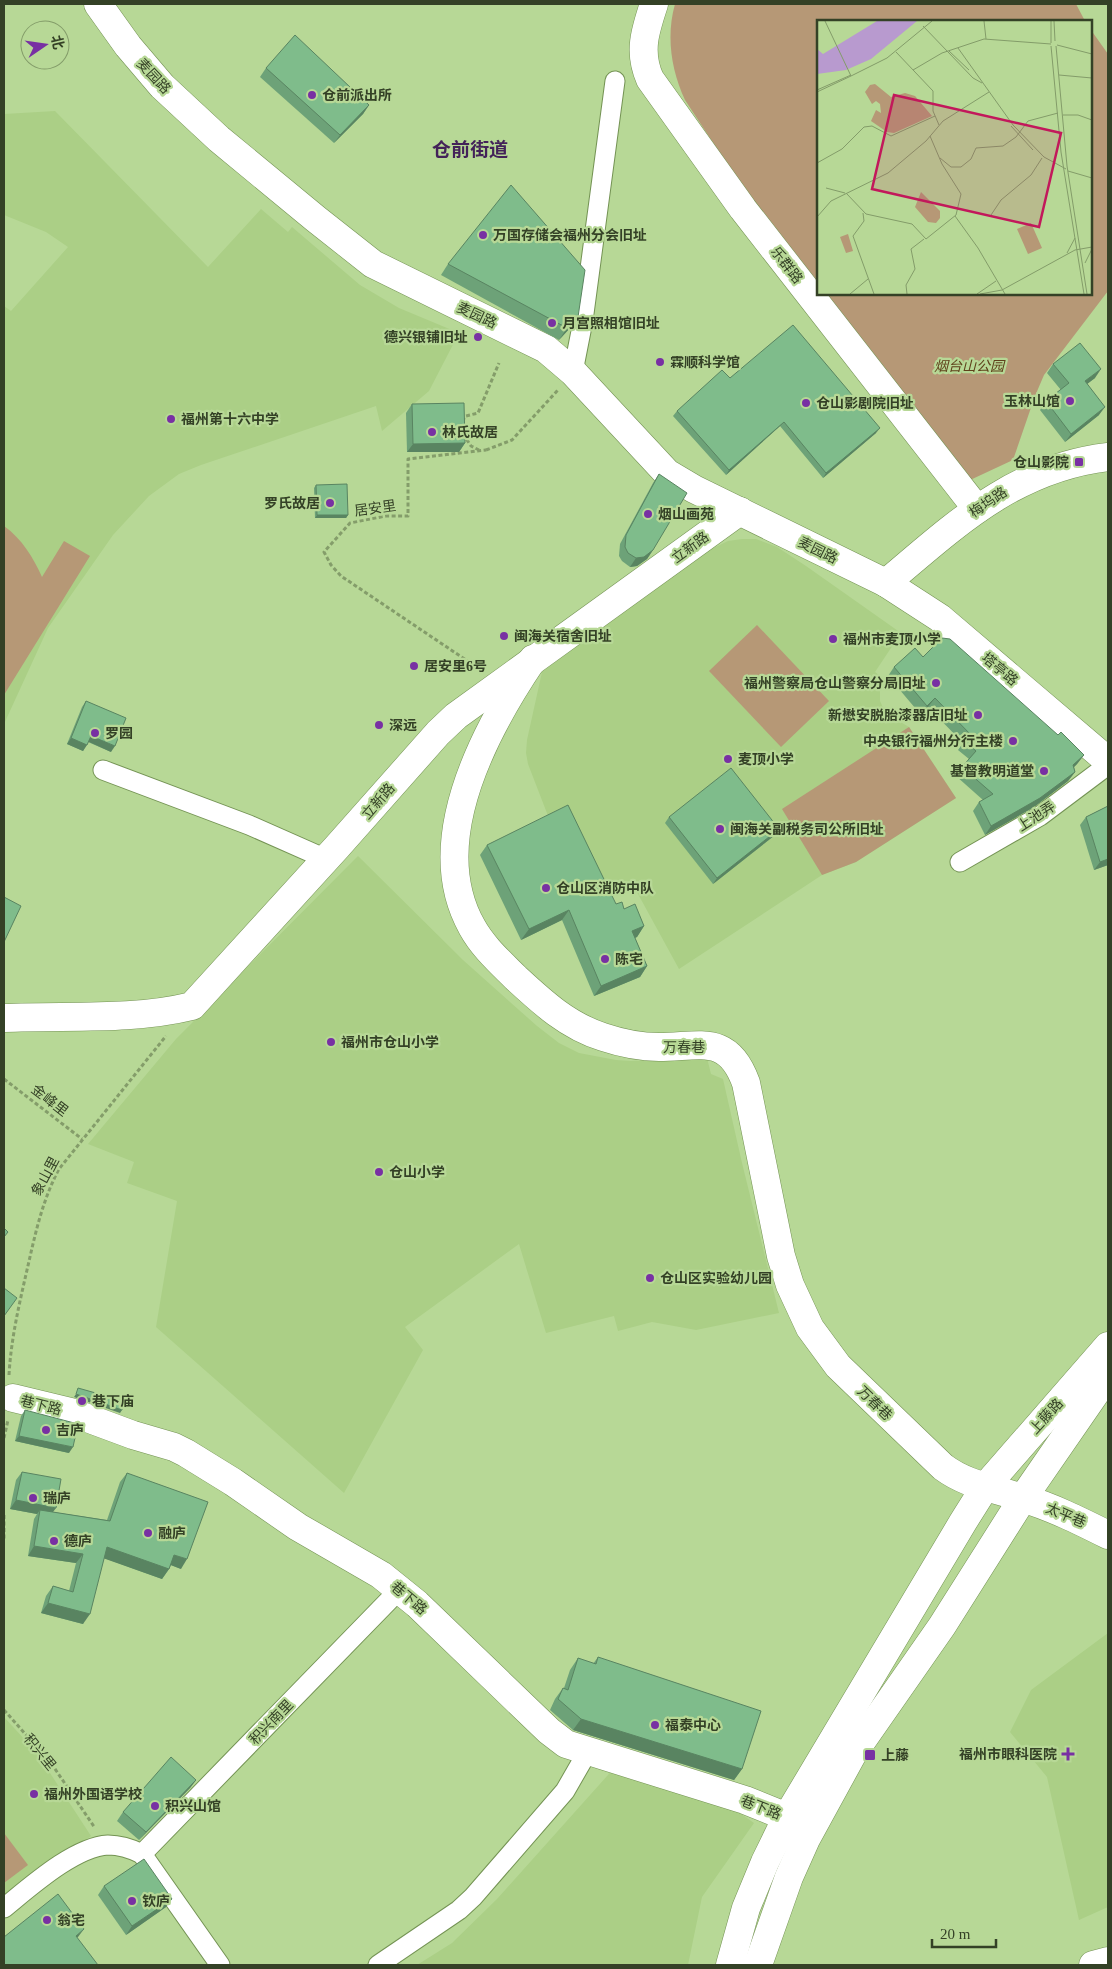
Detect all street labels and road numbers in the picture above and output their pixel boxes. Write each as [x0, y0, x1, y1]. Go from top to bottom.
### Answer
street label: 麦园路 [134, 56, 173, 97]
street label: 乐群路 [768, 244, 805, 286]
street label: 麦园路 [455, 300, 499, 331]
street label: 梅坞路 [966, 484, 1010, 520]
street label: 居安里 [353, 498, 397, 519]
street label: 立新路 [669, 529, 712, 566]
street label: 麦园路 [796, 535, 840, 566]
street label: 塔亭路 [979, 650, 1021, 689]
street label: 立新路 [359, 781, 398, 822]
street label: 上池弄 [1015, 799, 1058, 834]
street label: 万春巷 [663, 1040, 705, 1055]
street label: 金峰里 [29, 1081, 71, 1119]
street label: 象山里 [29, 1154, 62, 1198]
street label: 万春巷 [854, 1383, 895, 1423]
street label: 巷下路 [19, 1393, 63, 1418]
street label: 上藤路 [1027, 1396, 1066, 1437]
street label: 太平巷 [1044, 1500, 1088, 1531]
street label: 巷下路 [388, 1579, 430, 1618]
street label: 积兴南里 [247, 1697, 296, 1748]
street label: 积兴里 [21, 1731, 59, 1773]
street label: 巷下路 [739, 1793, 783, 1822]

